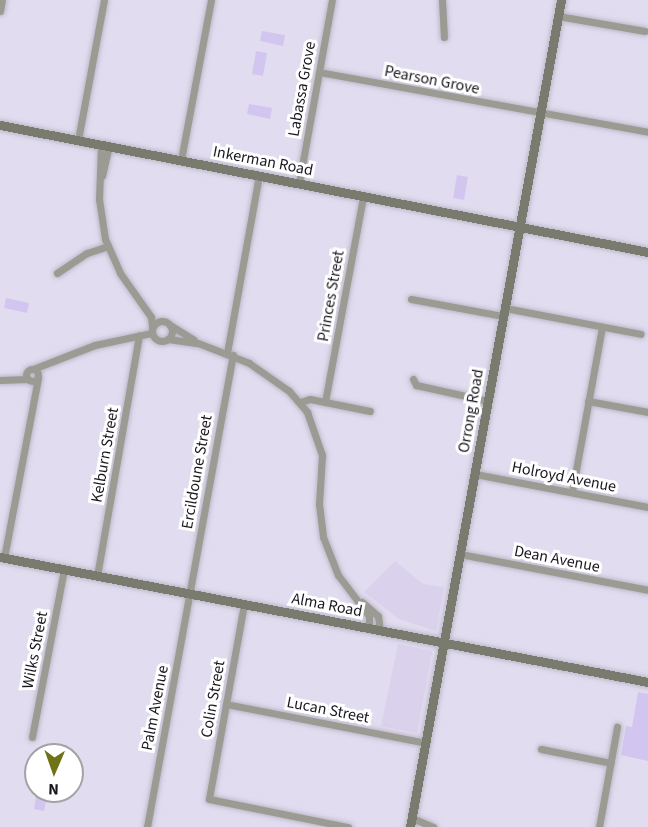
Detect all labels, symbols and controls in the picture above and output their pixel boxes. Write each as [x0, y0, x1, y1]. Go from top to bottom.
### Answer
street label: Labassa Grove [284, 40, 320, 138]
street label: Pearson Grove [383, 61, 481, 99]
street label: Inkerman Road [211, 142, 315, 180]
street label: Princes Street [314, 249, 348, 343]
street label: Orrong Road [454, 368, 488, 454]
street label: Kelburn Street [87, 406, 123, 504]
street label: Ercildoune Street [178, 414, 216, 530]
street label: Holroyd Avenue [510, 457, 618, 497]
street label: Dean Avenue [513, 541, 601, 577]
street label: Alma Road [290, 589, 364, 621]
street label: Wilks Street [18, 610, 52, 690]
street label: Colin Street [197, 659, 229, 739]
street label: Palm Avenue [137, 664, 173, 752]
street label: Lucan Street [285, 693, 371, 727]
north arrow [24, 743, 84, 803]
text: N [48, 778, 59, 800]

